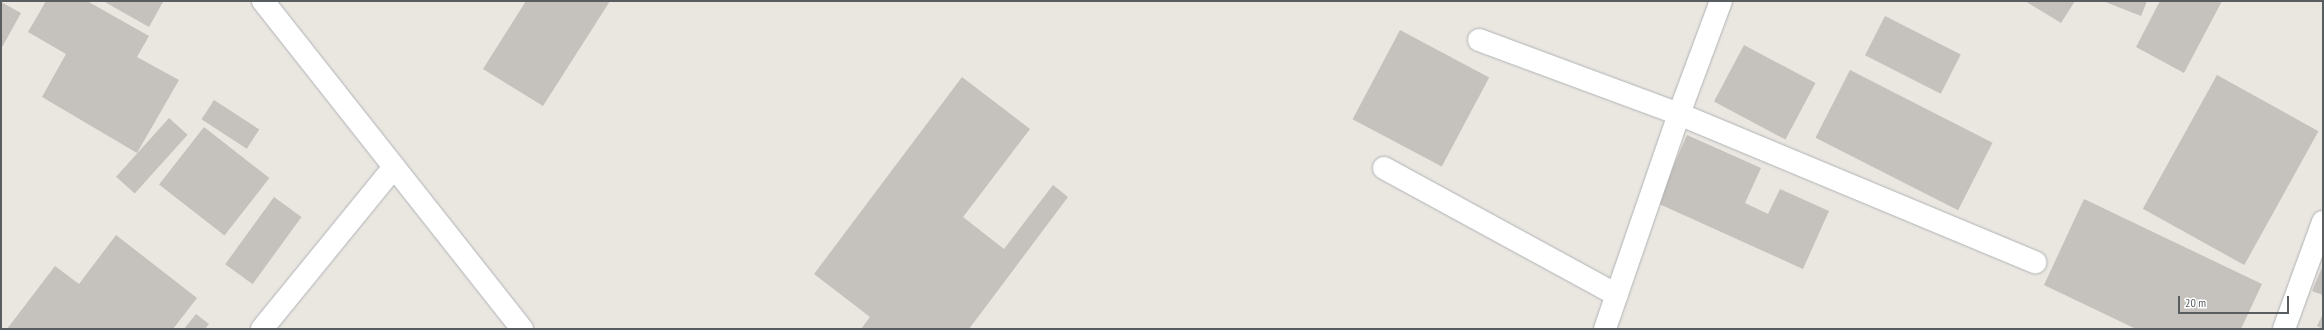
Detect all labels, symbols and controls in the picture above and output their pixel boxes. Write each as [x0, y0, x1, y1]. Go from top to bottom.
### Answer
scale bar [2180, 288, 2291, 314]
text: 20 m [2185, 295, 2206, 310]

